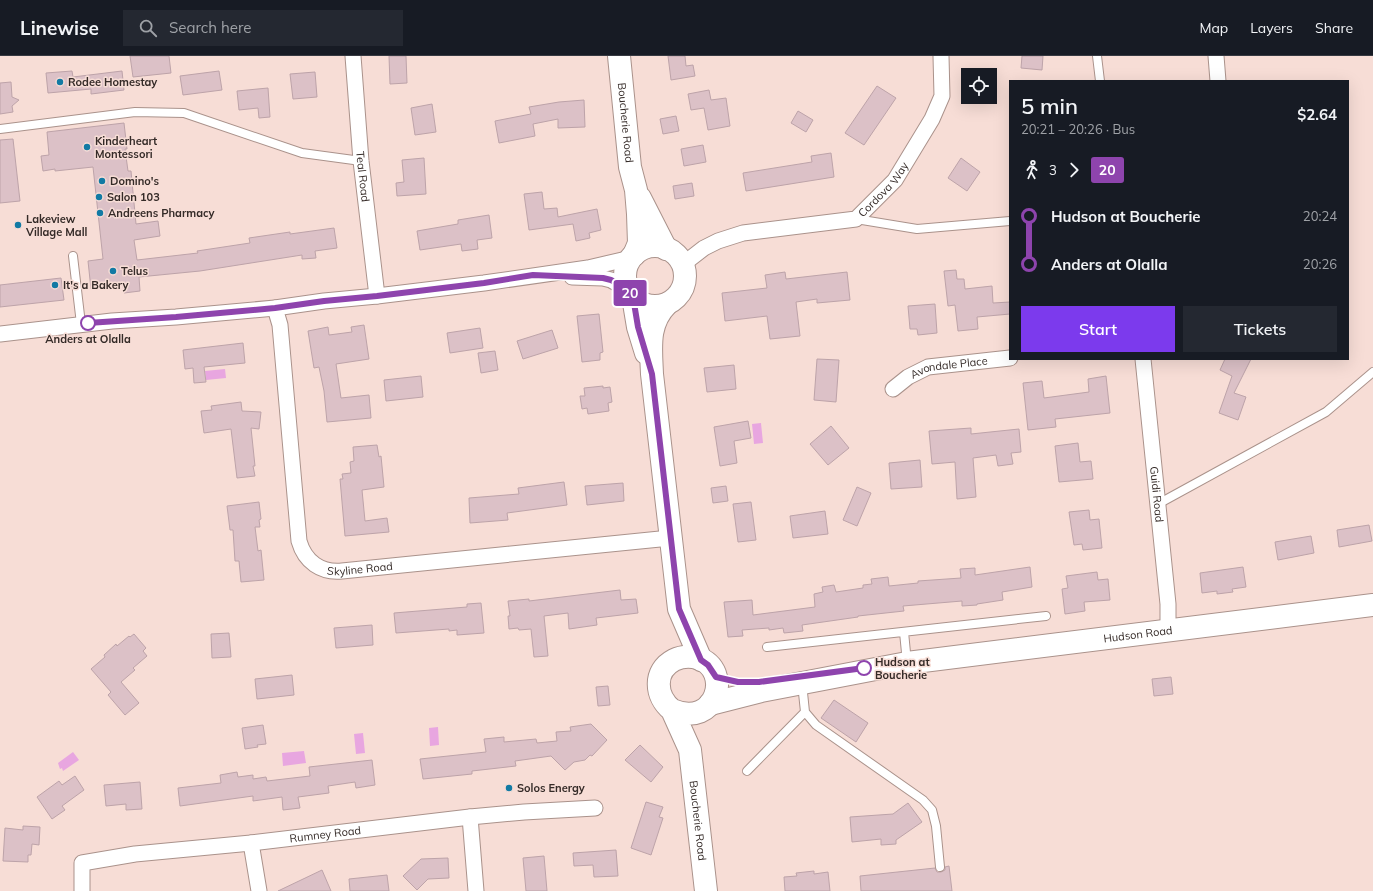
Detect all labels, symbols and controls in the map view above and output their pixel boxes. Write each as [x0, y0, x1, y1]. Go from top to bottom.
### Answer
search box [123, 10, 403, 46]
text: Linewise [20, 16, 99, 40]
icon: search [137, 17, 159, 39]
text: Search here [169, 18, 251, 37]
text: Map [1199, 19, 1228, 37]
text: Layers [1250, 19, 1293, 37]
text: Share [1315, 19, 1353, 37]
map controls [961, 68, 997, 104]
button: locate [961, 68, 997, 104]
place label: Rodee Homestay [68, 75, 157, 89]
marker: Rodee Homestay [55, 77, 65, 87]
street label: Boucherie Road [615, 82, 637, 163]
text: 5 min [1021, 92, 1078, 120]
text: $2.64 [1297, 105, 1337, 124]
text: 20:21 – 20:26 · Bus [1021, 121, 1135, 137]
place label: Kinderheart Montessori [95, 134, 157, 161]
marker: Kinderheart Montessori [82, 142, 92, 152]
street label: Teal Road [353, 151, 373, 203]
street label: Cordova Way [855, 159, 911, 220]
icon: walk [1021, 159, 1043, 181]
icon: forward [1063, 159, 1085, 181]
text: 20 [1099, 161, 1116, 179]
text: 3 [1049, 162, 1057, 178]
place label: Domino's [110, 174, 159, 188]
marker: Domino's [97, 176, 107, 186]
place label: Salon 103 [107, 190, 160, 204]
marker: Salon 103 [94, 192, 104, 202]
place label: Andreens Pharmacy [108, 206, 215, 220]
text: Hudson at Boucherie [1051, 207, 1201, 226]
marker: Andreens Pharmacy [95, 208, 105, 218]
text: 20:24 [1303, 208, 1337, 224]
place label: Lakeview Village Mall [25, 212, 88, 239]
marker: Lakeview Village Mall [13, 220, 23, 230]
text: Anders at Olalla [1051, 255, 1168, 274]
text: 20:26 [1303, 256, 1337, 272]
place label: Telus [121, 264, 148, 278]
marker: Telus [108, 266, 118, 276]
place label: It's a Bakery [63, 278, 128, 292]
marker: It's a Bakery [50, 280, 60, 290]
line badge: 20 [612, 280, 648, 306]
text: 20 [622, 284, 638, 302]
button: Start [1021, 306, 1175, 352]
button: Tickets [1183, 306, 1337, 352]
marker: Anders at Olalla [80, 315, 96, 331]
place label: Anders at Olalla [45, 332, 131, 346]
street label: Avondale Place [908, 354, 988, 382]
street label: Guidi Road [1147, 466, 1167, 523]
street label: Skyline Road [326, 559, 393, 578]
street label: Hudson Road [1103, 623, 1173, 645]
place label: Hudson at Boucherie [875, 655, 930, 682]
marker: Hudson at Boucherie [856, 660, 872, 676]
street label: Boucherie Road [687, 780, 710, 861]
place label: Solos Energy [517, 781, 585, 795]
marker: Solos Energy [504, 783, 514, 793]
street label: Rumney Road [289, 823, 362, 845]

